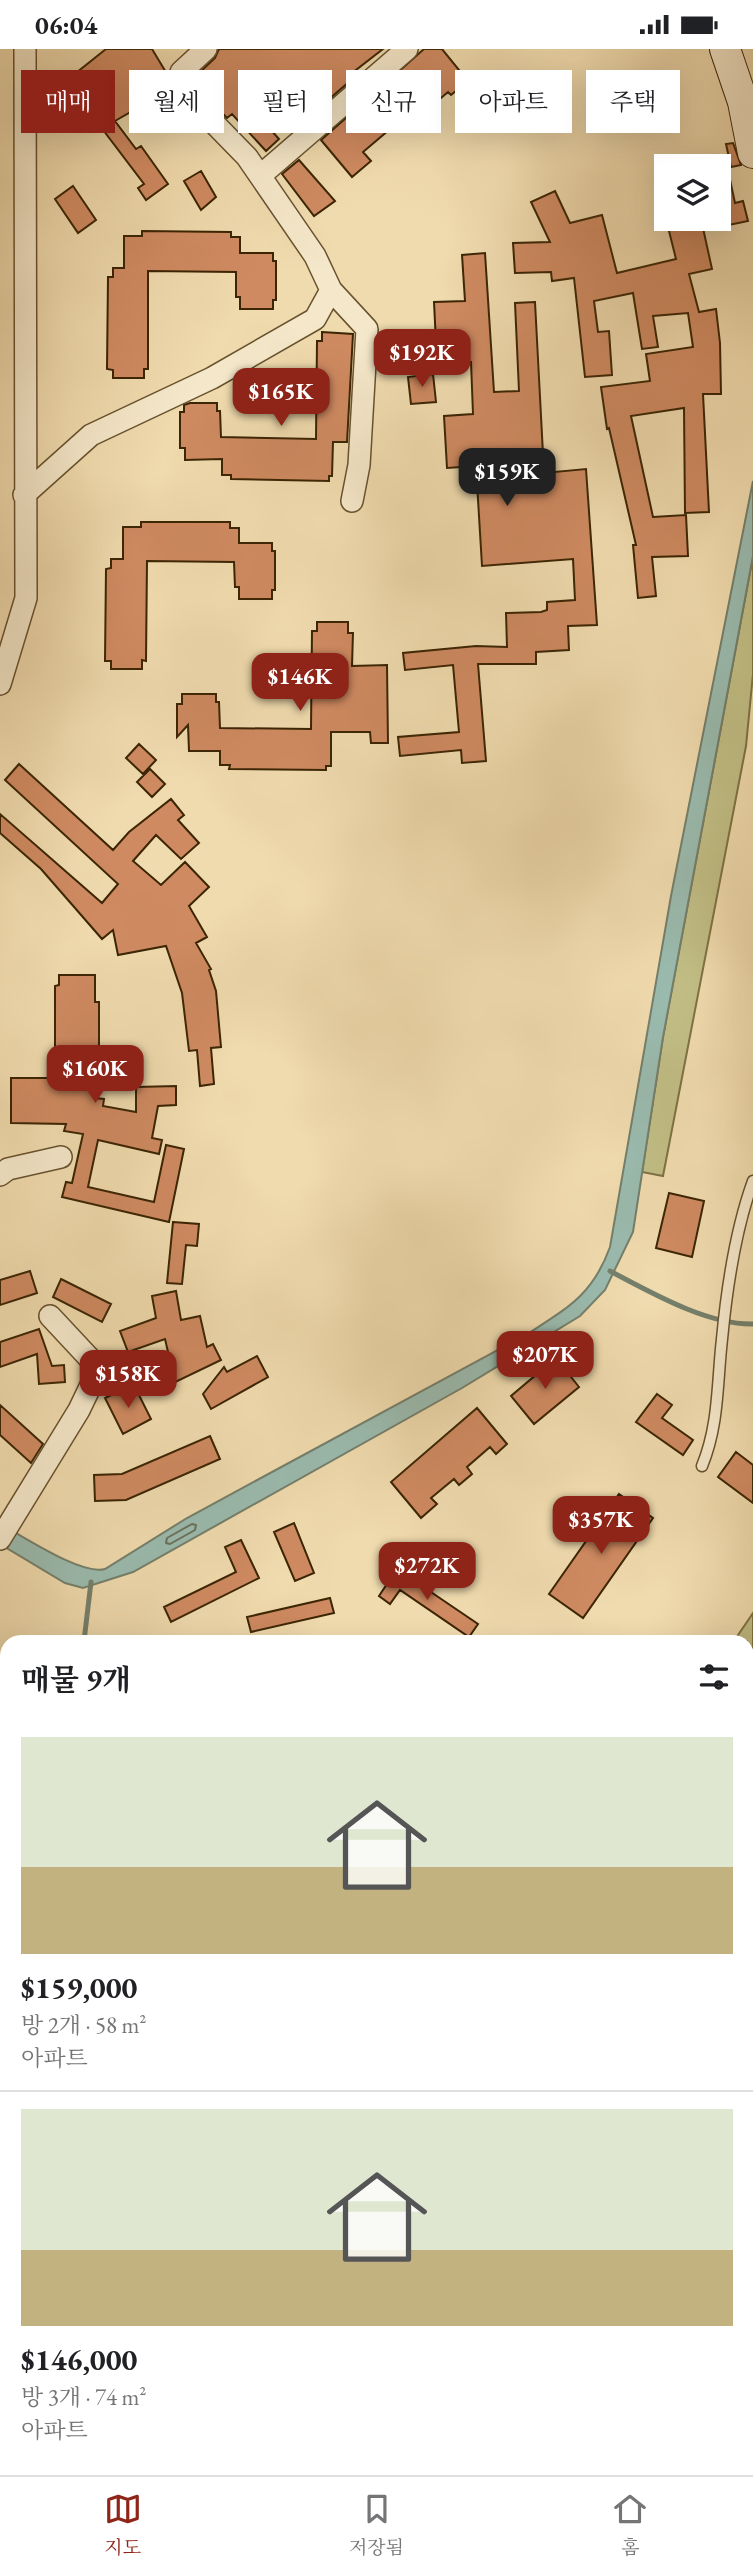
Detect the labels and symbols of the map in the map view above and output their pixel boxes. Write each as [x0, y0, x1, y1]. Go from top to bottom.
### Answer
pin: $192K [373, 329, 471, 389]
pin: $165K [232, 369, 330, 428]
pin: $159K [458, 449, 556, 508]
pin: $146K [251, 653, 349, 713]
pin: $160K [46, 1045, 144, 1105]
pin: $207K [496, 1331, 594, 1391]
pin: $158K [79, 1351, 177, 1410]
pin: $357K [552, 1497, 650, 1556]
pin: $272K [378, 1543, 476, 1602]

